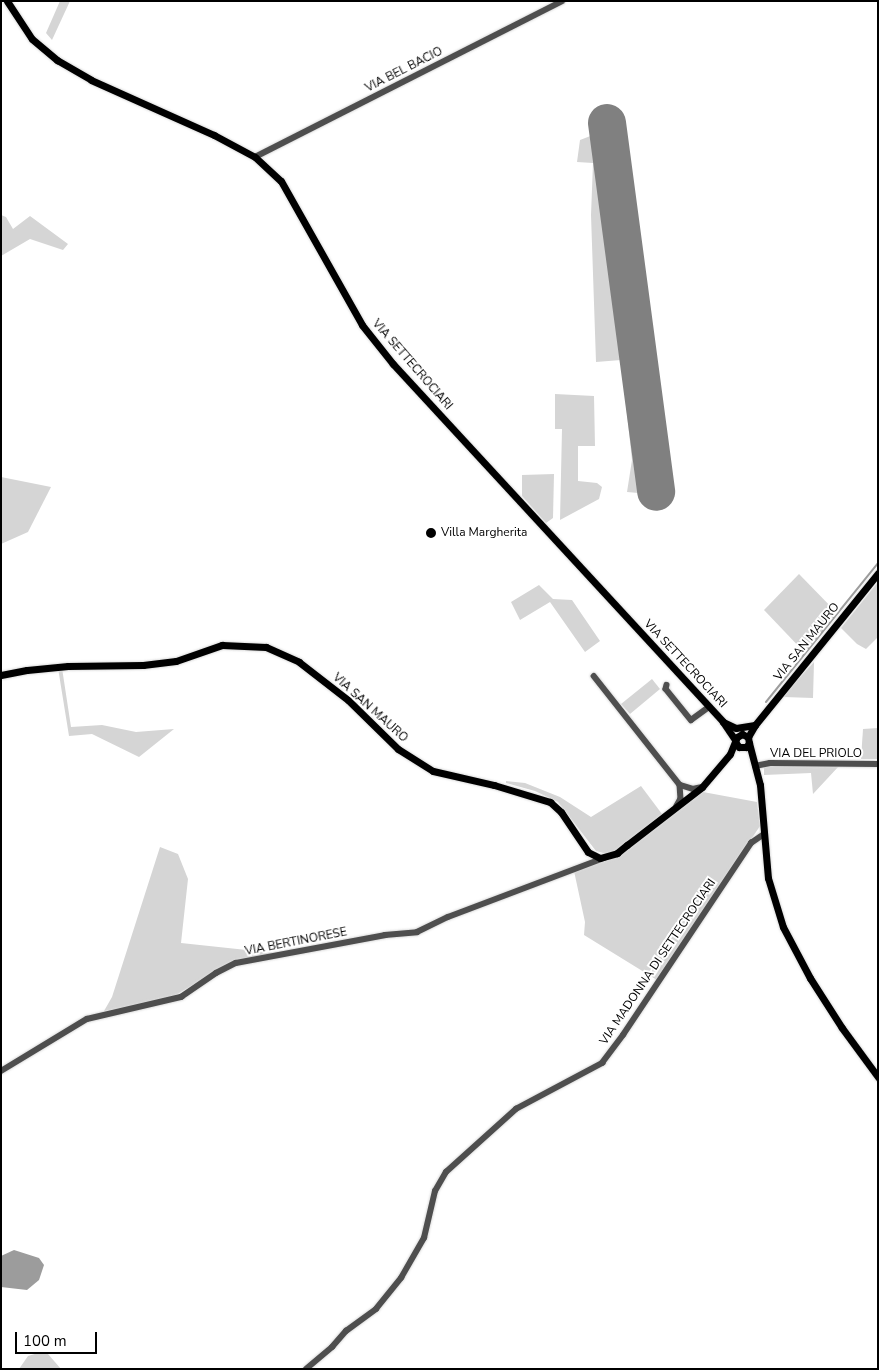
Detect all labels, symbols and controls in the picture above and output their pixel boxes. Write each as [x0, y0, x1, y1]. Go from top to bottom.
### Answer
street label: VIA BEL BACIO [363, 44, 445, 96]
street label: VIA SETTECROCIARI [369, 317, 455, 413]
place label: Villa Margherita [441, 526, 527, 540]
marker: Villa Margherita [425, 527, 437, 539]
street label: VIA SAN MAURO [771, 600, 843, 684]
street label: VIA SETTECROCIARI [640, 617, 730, 711]
street label: VIA SAN MAURO [329, 670, 411, 746]
street label: VIA DEL PRIOLO [770, 747, 862, 761]
street label: VIA MADONNA DI SETTECROCIARI [597, 876, 719, 1048]
street label: VIA BERTINORESE [244, 925, 348, 959]
scale bar [18, 1322, 100, 1354]
text: 100 m [23, 1331, 67, 1351]

